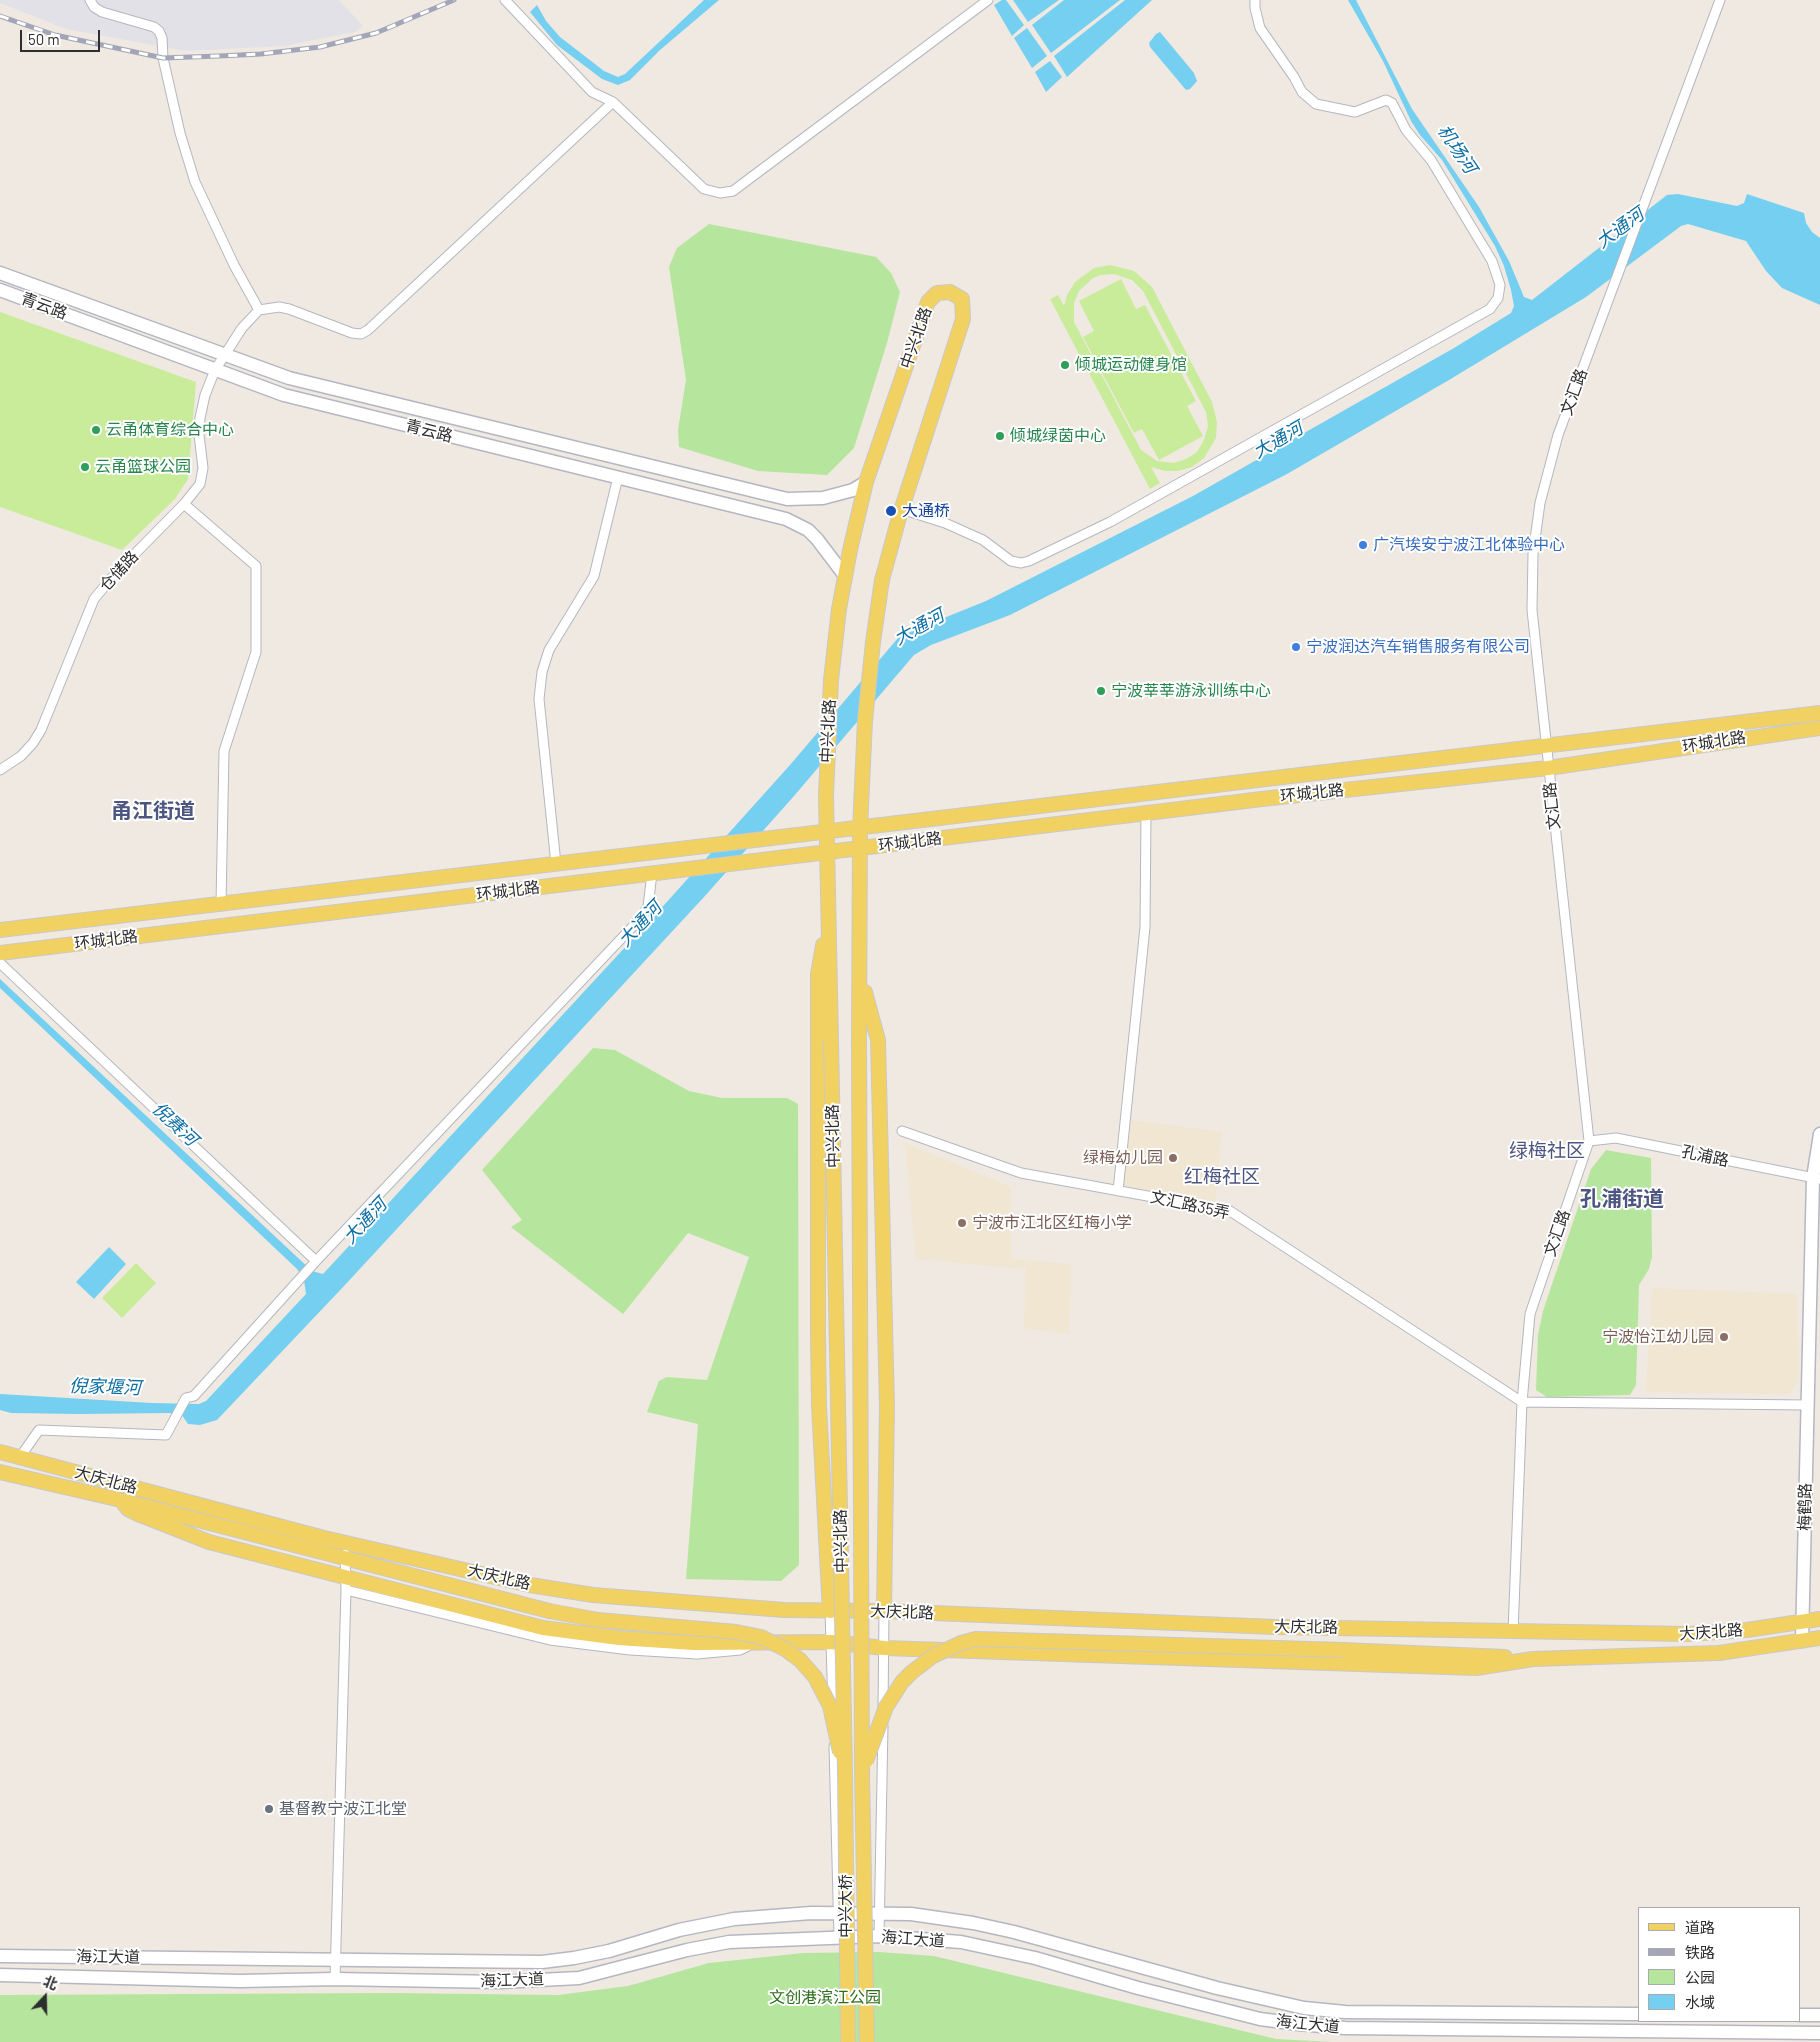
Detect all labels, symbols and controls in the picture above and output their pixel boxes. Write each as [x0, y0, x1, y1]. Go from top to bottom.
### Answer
scale bar [22, 20, 102, 52]
text: 50 m [28, 30, 60, 48]
water label: 机场河 [1433, 121, 1481, 177]
water label: 大通河 [1592, 203, 1648, 253]
street label: 青云路 [18, 289, 70, 323]
street label: 中兴北路 [897, 305, 935, 371]
place label: 倾城运动健身馆 [1075, 355, 1187, 375]
marker: 倾城运动健身馆 [1059, 359, 1071, 371]
street label: 文汇路 [1557, 366, 1591, 418]
street label: 青云路 [403, 416, 455, 446]
water label: 大通河 [1249, 417, 1307, 463]
place label: 云甬体育综合中心 [106, 420, 234, 440]
marker: 云甬体育综合中心 [90, 424, 102, 436]
place label: 倾城绿茵中心 [1010, 426, 1106, 446]
marker: 倾城绿茵中心 [994, 430, 1006, 442]
place label: 云甬篮球公园 [95, 457, 191, 477]
marker: 云甬篮球公园 [79, 461, 91, 473]
place label: 大通桥 [902, 501, 950, 521]
marker: 大通桥 [884, 504, 898, 518]
place label: 广汽埃安宁波江北体验中心 [1373, 535, 1565, 555]
marker: 广汽埃安宁波江北体验中心 [1357, 539, 1369, 551]
street label: 仓储路 [96, 547, 142, 595]
water label: 大通河 [890, 604, 948, 650]
place label: 宁波润达汽车销售服务有限公司 [1306, 637, 1530, 657]
marker: 宁波润达汽车销售服务有限公司 [1290, 641, 1302, 653]
place label: 宁波莘莘游泳训练中心 [1111, 681, 1271, 701]
marker: 宁波莘莘游泳训练中心 [1095, 685, 1107, 697]
street label: 中兴北路 [817, 699, 839, 763]
street label: 环城北路 [1681, 728, 1747, 756]
street label: 环城北路 [1279, 780, 1345, 806]
street label: 文汇路 [1540, 781, 1564, 831]
district label: 甬江街道 [111, 798, 195, 824]
street label: 环城北路 [877, 829, 943, 855]
street label: 环城北路 [475, 878, 541, 904]
water label: 大通河 [614, 897, 666, 951]
street label: 环城北路 [73, 927, 139, 953]
water label: 倪赛河 [148, 1098, 202, 1150]
street label: 中兴北路 [823, 1104, 843, 1168]
district label: 绿梅社区 [1509, 1140, 1585, 1162]
street label: 孔浦路 [1680, 1142, 1730, 1170]
place label: 绿梅幼儿园 [1083, 1148, 1163, 1168]
marker: 绿梅幼儿园 [1167, 1152, 1179, 1164]
district label: 红梅社区 [1184, 1166, 1260, 1188]
district label: 孔浦街道 [1580, 1186, 1664, 1212]
street label: 文汇路35弄 [1149, 1187, 1231, 1223]
water label: 大通河 [339, 1194, 391, 1248]
street label: 文汇路 [1540, 1207, 1574, 1259]
place label: 宁波市江北区红梅小学 [972, 1213, 1132, 1233]
marker: 宁波市江北区红梅小学 [956, 1217, 968, 1229]
place label: 宁波怡江幼儿园 [1602, 1327, 1714, 1347]
marker: 宁波怡江幼儿园 [1718, 1331, 1730, 1343]
water label: 倪家堰河 [69, 1375, 141, 1399]
street label: 大庆北路 [73, 1462, 139, 1498]
street label: 梅鹤路 [1795, 1483, 1815, 1531]
street label: 中兴北路 [831, 1509, 851, 1573]
street label: 大庆北路 [466, 1560, 532, 1594]
street label: 大庆北路 [870, 1601, 934, 1623]
street label: 大庆北路 [1274, 1617, 1338, 1637]
street label: 大庆北路 [1678, 1620, 1744, 1644]
place label: 基督教宁波江北堂 [279, 1799, 407, 1819]
marker: 基督教宁波江北堂 [263, 1803, 275, 1815]
street label: 中兴大桥 [836, 1874, 856, 1938]
legend [1638, 1907, 1800, 2022]
text: 道路 [1685, 1918, 1715, 1936]
street label: 海江大道 [880, 1927, 946, 1951]
text: 铁路 [1685, 1943, 1715, 1961]
street label: 海江大道 [76, 1947, 140, 1967]
text: 公园 [1685, 1968, 1715, 1986]
street label: 海江大道 [480, 1969, 544, 1991]
north arrow [20, 1972, 70, 2022]
text: 北 [41, 1972, 60, 1993]
park label: 文创港滨江公园 [769, 1988, 881, 2008]
text: 水域 [1685, 1993, 1715, 2011]
street label: 海江大道 [1275, 2011, 1341, 2037]

